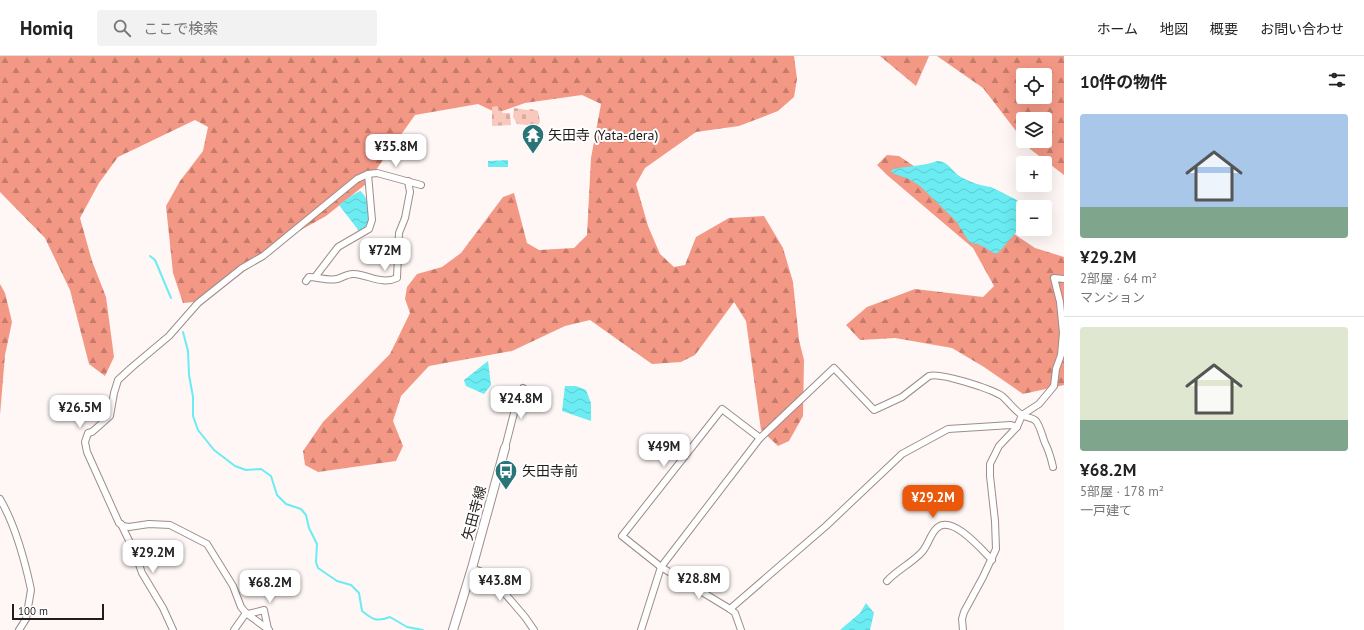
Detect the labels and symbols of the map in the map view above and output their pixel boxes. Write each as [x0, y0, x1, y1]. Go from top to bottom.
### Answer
temple icon: 矢田寺 (Yata-dera) [520, 122, 546, 155]
place label: 矢田寺 (Yata-dera) [548, 126, 658, 144]
pin: ¥35.8M [363, 134, 429, 168]
pin: ¥72M [361, 238, 409, 272]
pin: ¥24.8M [488, 386, 554, 420]
pin: ¥26.5M [47, 395, 113, 429]
pin: ¥49M [640, 434, 688, 468]
bus stop icon: 矢田寺前 [493, 458, 519, 491]
place label: 矢田寺前 [522, 462, 578, 480]
street label: 矢田寺線 [458, 484, 490, 542]
pin: ¥29.2M [900, 485, 966, 519]
pin: ¥29.2M [120, 540, 186, 574]
pin: ¥28.8M [666, 566, 732, 600]
pin: ¥43.8M [467, 568, 533, 602]
pin: ¥68.2M [237, 570, 303, 604]
scale bar [12, 602, 104, 621]

